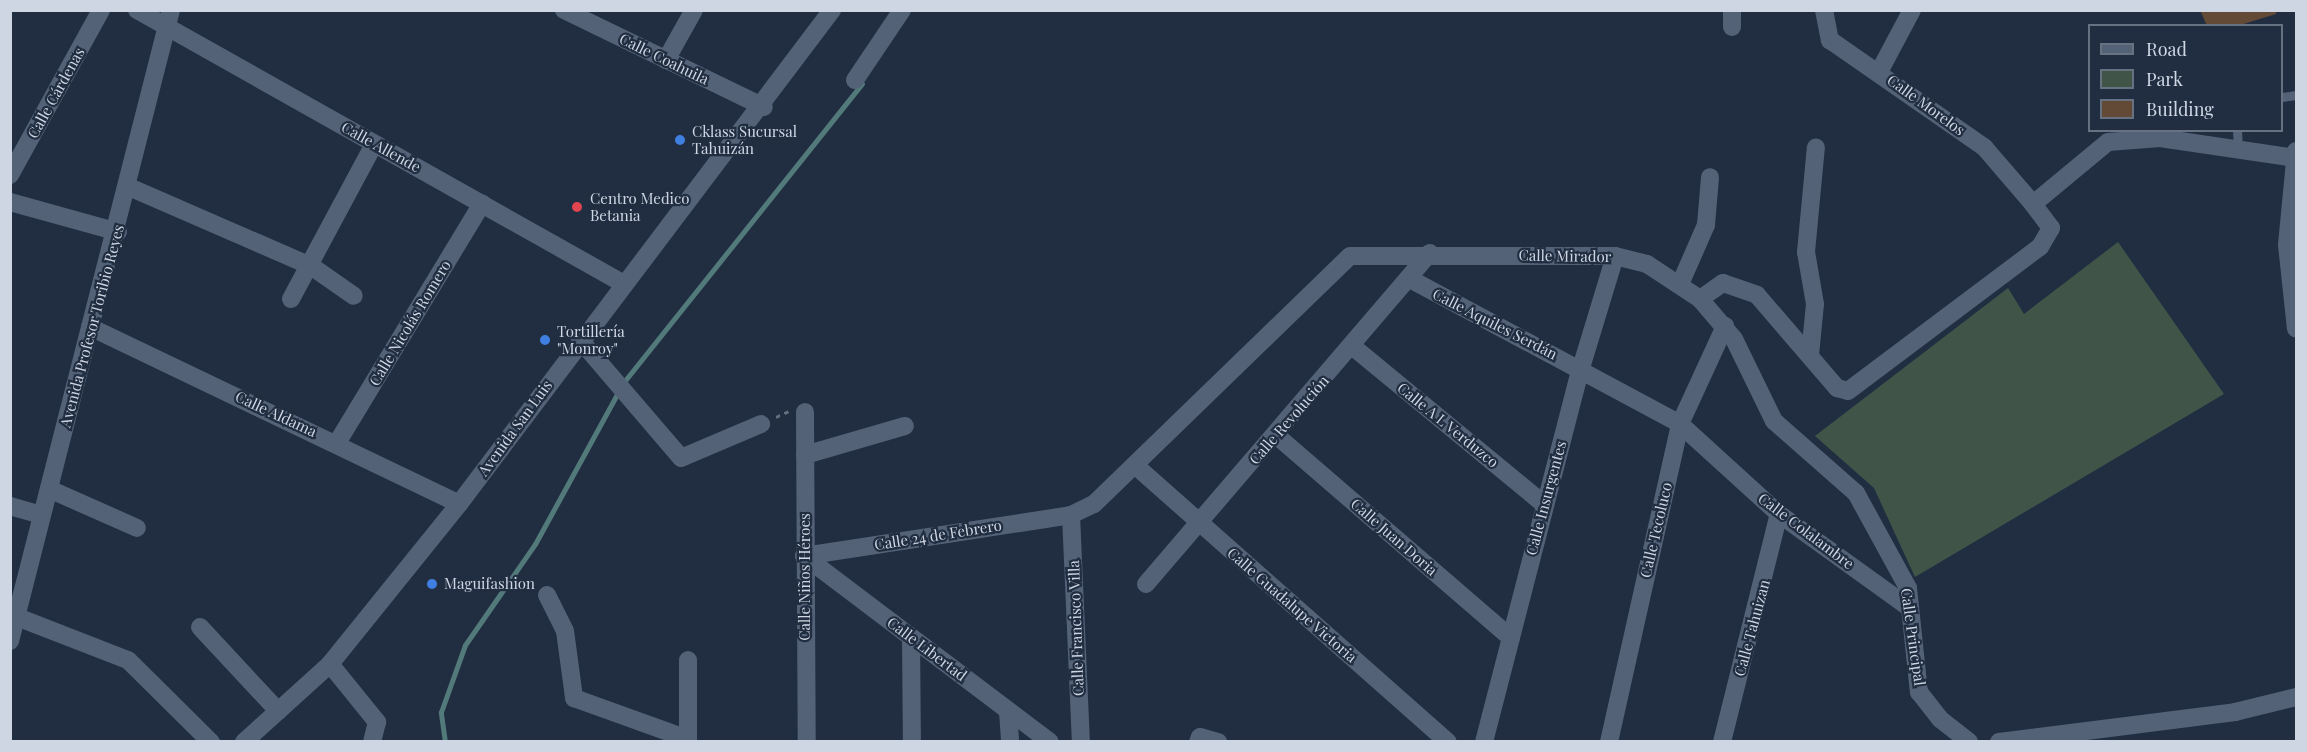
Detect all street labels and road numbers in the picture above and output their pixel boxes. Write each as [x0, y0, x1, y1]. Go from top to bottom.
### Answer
street label: Calle Coahuila [616, 30, 712, 88]
street label: Calle Cárdenas [24, 44, 88, 142]
street label: Calle Morelos [1884, 71, 1968, 139]
street label: Calle Allende [338, 118, 424, 176]
street label: Avenida Profesor Toribio Reyes [56, 222, 128, 430]
street label: Calle Mirador [1518, 246, 1612, 266]
street label: Calle Nicolás Romero [365, 257, 455, 389]
street label: Calle Aquiles Serdán [1429, 285, 1561, 363]
street label: Calle Revolución [1245, 372, 1333, 468]
street label: Avenida San Luis [474, 376, 556, 480]
street label: Calle A L Verduzco [1393, 378, 1503, 472]
street label: Calle Aldama [232, 387, 320, 441]
street label: Calle Insurgentes [1522, 439, 1570, 557]
street label: Calle Tecoluco [1636, 480, 1676, 580]
street label: Calle Colalambre [1755, 489, 1857, 573]
street label: Calle Juan Doria [1347, 495, 1441, 579]
street label: Calle Niños Héroes [796, 513, 814, 641]
street label: Calle 24 de Febrero [873, 516, 1003, 554]
street label: Calle Guadalupe Victoria [1223, 544, 1361, 666]
street label: Calle Francisco Villa [1065, 560, 1087, 696]
street label: Calle Tahuizan [1730, 578, 1774, 678]
street label: Calle Principal [1897, 587, 1929, 687]
street label: Calle Libertad [884, 613, 970, 685]

